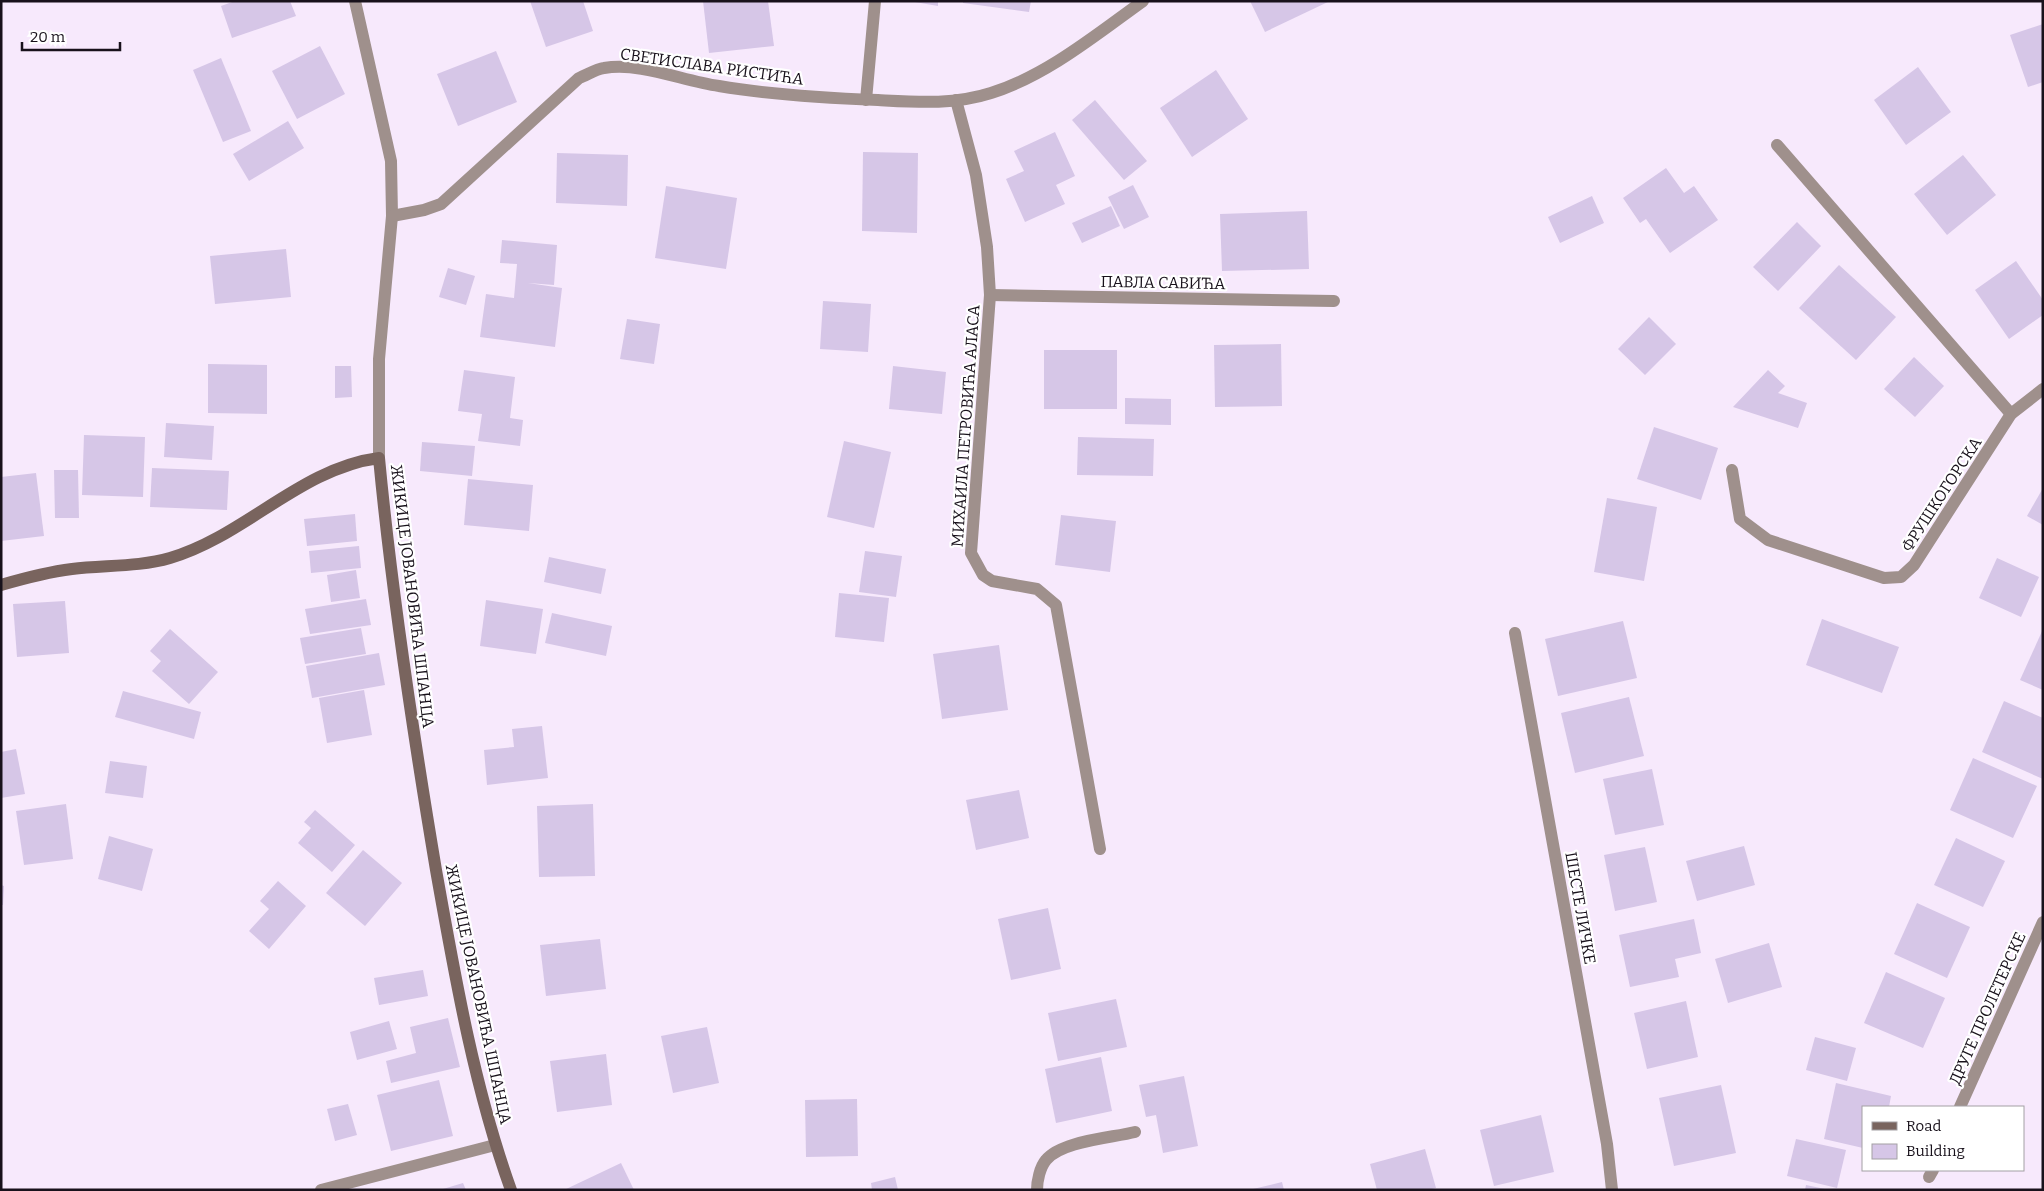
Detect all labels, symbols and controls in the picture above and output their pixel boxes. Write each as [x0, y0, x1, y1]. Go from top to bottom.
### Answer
scale bar [22, 20, 120, 52]
text: 20 m [30, 28, 66, 46]
street label: СВЕТИСЛАВА РИСТИЋА [619, 44, 806, 89]
street label: ПАВЛА САВИЋА [1100, 272, 1226, 293]
street label: МИХАИЛА ПЕТРОВИЋА АЛАСА [948, 304, 983, 548]
street label: ФРУШКОГОРСКА [1897, 433, 1986, 555]
street label: ЖИКИЦЕ ЈОВАНОВИЋА ШПАНЦА [387, 463, 438, 730]
street label: ШЕСТЕ ЛИЧКЕ [1561, 850, 1600, 966]
street label: ЖИКИЦЕ ЈОВАНОВИЋА ШПАНЦА [442, 862, 516, 1127]
street label: ДРУГЕ ПРОЛЕТЕРСКЕ [1945, 929, 2030, 1087]
legend [1862, 1106, 2024, 1171]
text: Road [1906, 1117, 1941, 1135]
text: Building [1906, 1142, 1965, 1160]

